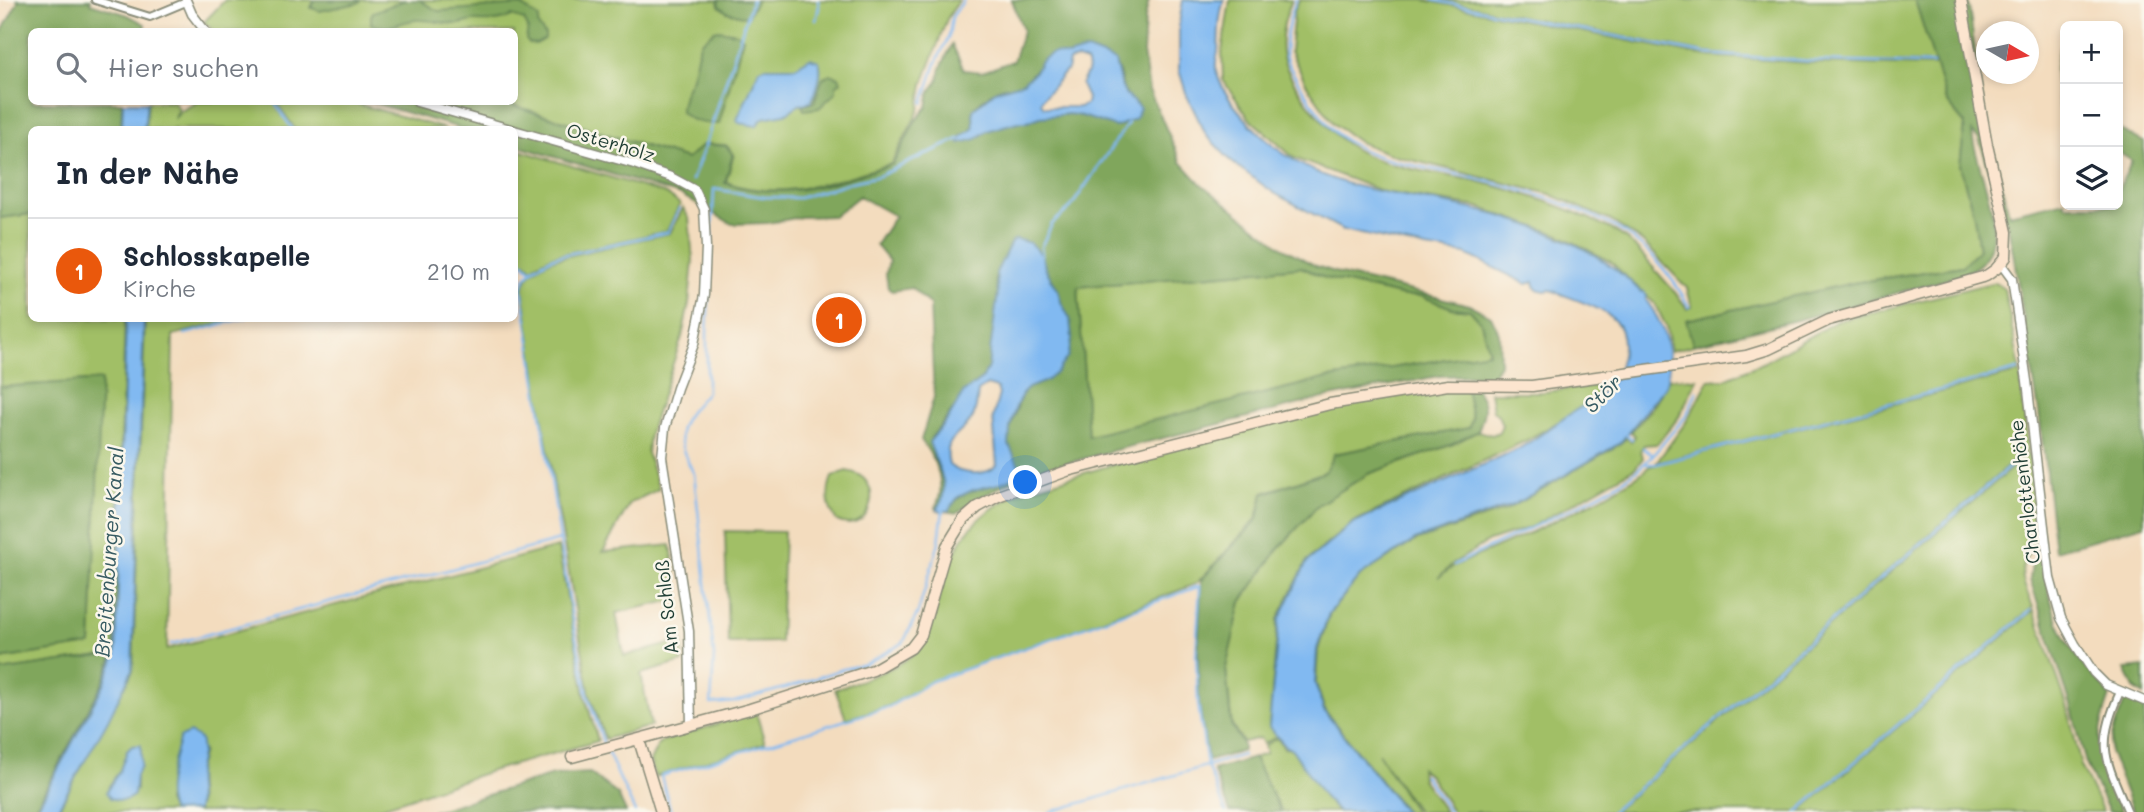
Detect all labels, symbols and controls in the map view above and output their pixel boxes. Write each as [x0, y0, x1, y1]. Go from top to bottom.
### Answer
north arrow [1976, 21, 2039, 84]
map controls [2060, 21, 2123, 210]
button: + [2060, 21, 2123, 84]
search box [28, 28, 518, 105]
icon: search [52, 48, 90, 86]
text: Hier suchen [108, 50, 259, 84]
button: − [2060, 84, 2123, 147]
street label: Osterholz [564, 117, 658, 167]
button: layers [2060, 147, 2123, 210]
text: In der Nähe [56, 152, 239, 192]
text: Schlosskapelle [123, 239, 310, 273]
text: 1 [74, 256, 84, 286]
text: 210 m [427, 256, 490, 286]
text: Kirche [123, 273, 196, 303]
pin: 1 [816, 294, 862, 346]
water label: Stör [1577, 368, 1627, 418]
street label: Charlottenhöhe [2003, 418, 2045, 566]
water label: Breitenburger Kanal [87, 445, 129, 658]
your location [1008, 465, 1042, 499]
street label: Am Schloß [649, 558, 683, 656]

